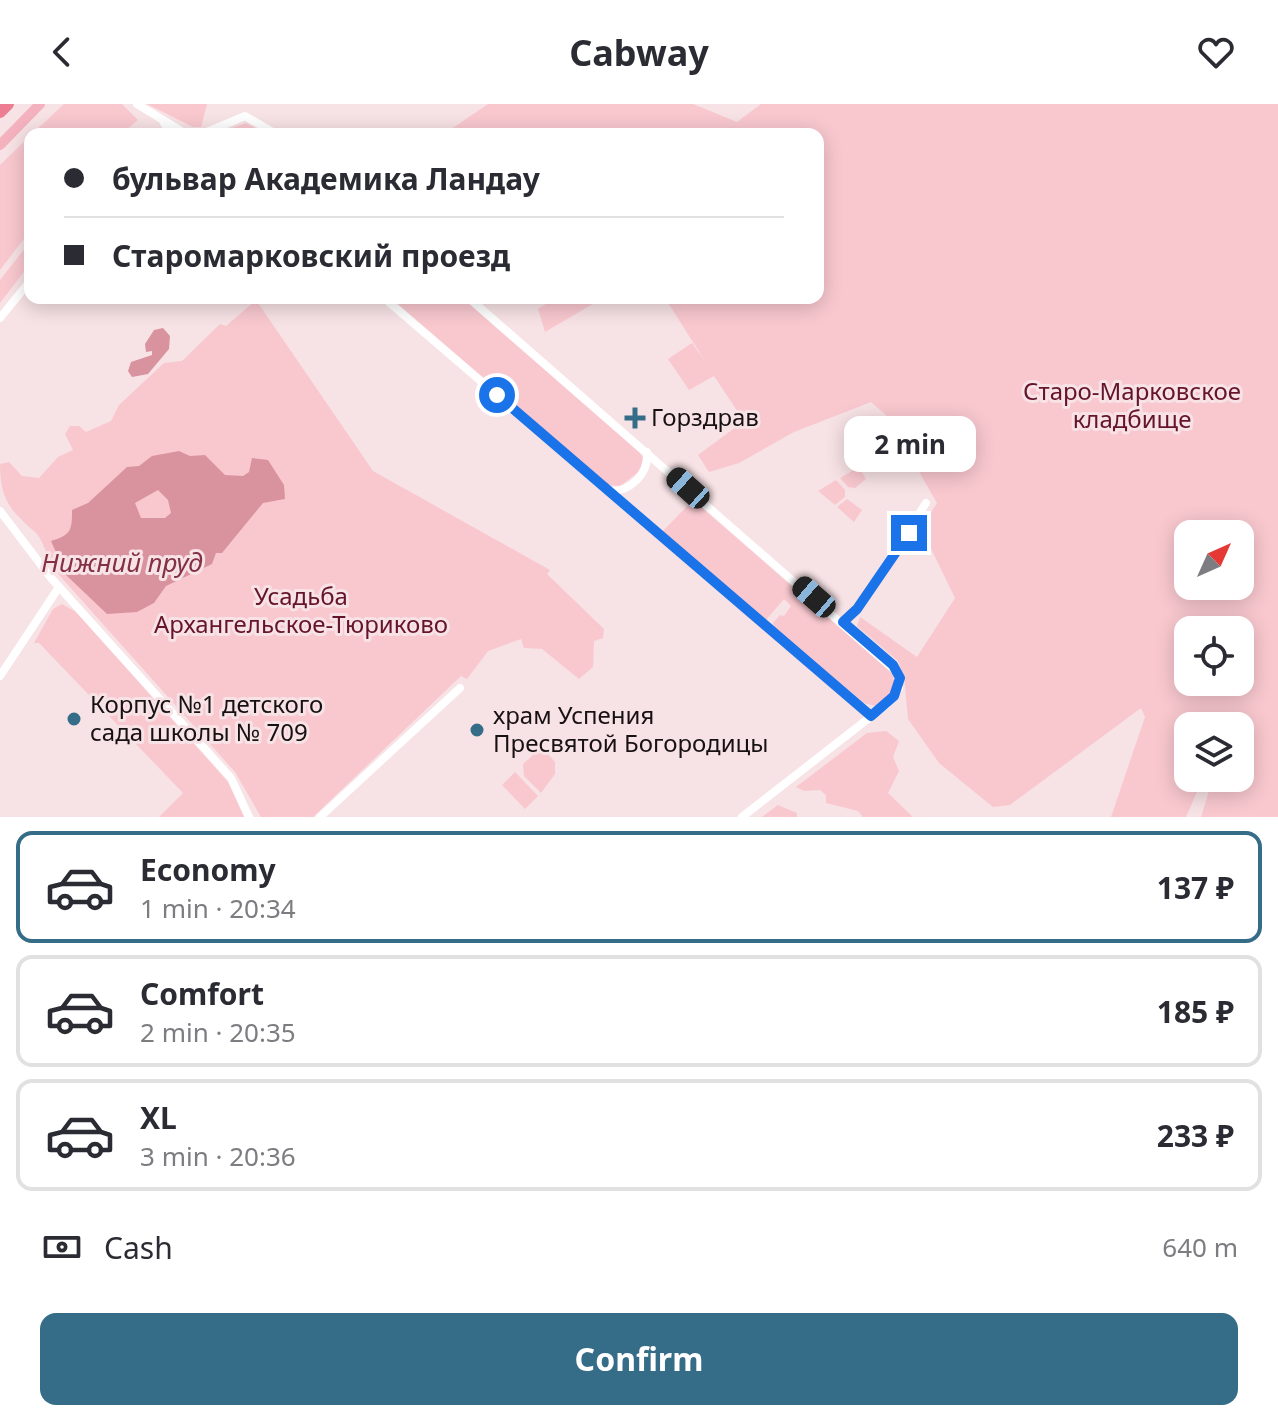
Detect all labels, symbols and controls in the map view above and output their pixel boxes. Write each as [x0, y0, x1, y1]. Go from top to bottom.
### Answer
text: Cabway [569, 28, 709, 77]
icon: back [40, 30, 84, 74]
icon: heart [1194, 30, 1238, 74]
text: бульвар Академика Ландау [112, 158, 540, 199]
text: Старомарковский проезд [112, 235, 510, 276]
park label: Старо-Марковское кладбище [1023, 374, 1241, 435]
route start [479, 377, 515, 413]
place label: Горздрав [651, 400, 759, 433]
marker: Горздрав [626, 409, 644, 427]
callout: 2 min [843, 417, 975, 473]
text: 2 min [874, 426, 946, 462]
car [662, 463, 714, 513]
route end [891, 515, 927, 551]
north arrow [1174, 520, 1254, 600]
map controls [1174, 520, 1254, 792]
water label: Нижний пруд [41, 544, 203, 580]
car [788, 572, 840, 622]
park label: Усадьба Архангельское-Тюриково [154, 579, 448, 640]
button: locate [1174, 616, 1254, 696]
place label: Корпус №1 детского сада школы № 709 [90, 687, 323, 748]
place label: храм Успения Пресвятой Богородицы [493, 698, 768, 759]
marker: Корпус №1 детского сада школы № 709 [65, 710, 83, 728]
button: layers [1174, 712, 1254, 792]
marker: храм Успения Пресвятой Богородицы [468, 721, 486, 739]
text: Economy [140, 849, 276, 890]
icon: car [44, 851, 116, 923]
text: 137 ₽ [1157, 867, 1234, 908]
text: 1 min · 20:34 [140, 890, 296, 926]
text: Comfort [140, 973, 264, 1014]
icon: car [44, 975, 116, 1047]
text: 185 ₽ [1157, 991, 1234, 1032]
text: 2 min · 20:35 [140, 1014, 296, 1050]
text: XL [140, 1097, 177, 1138]
icon: car [44, 1099, 116, 1171]
text: 233 ₽ [1157, 1115, 1234, 1156]
text: 3 min · 20:36 [140, 1138, 296, 1174]
icon: cash [40, 1225, 84, 1269]
text: Cash [104, 1227, 173, 1268]
text: 640 m [1162, 1229, 1238, 1265]
button: Confirm [40, 1313, 1238, 1405]

